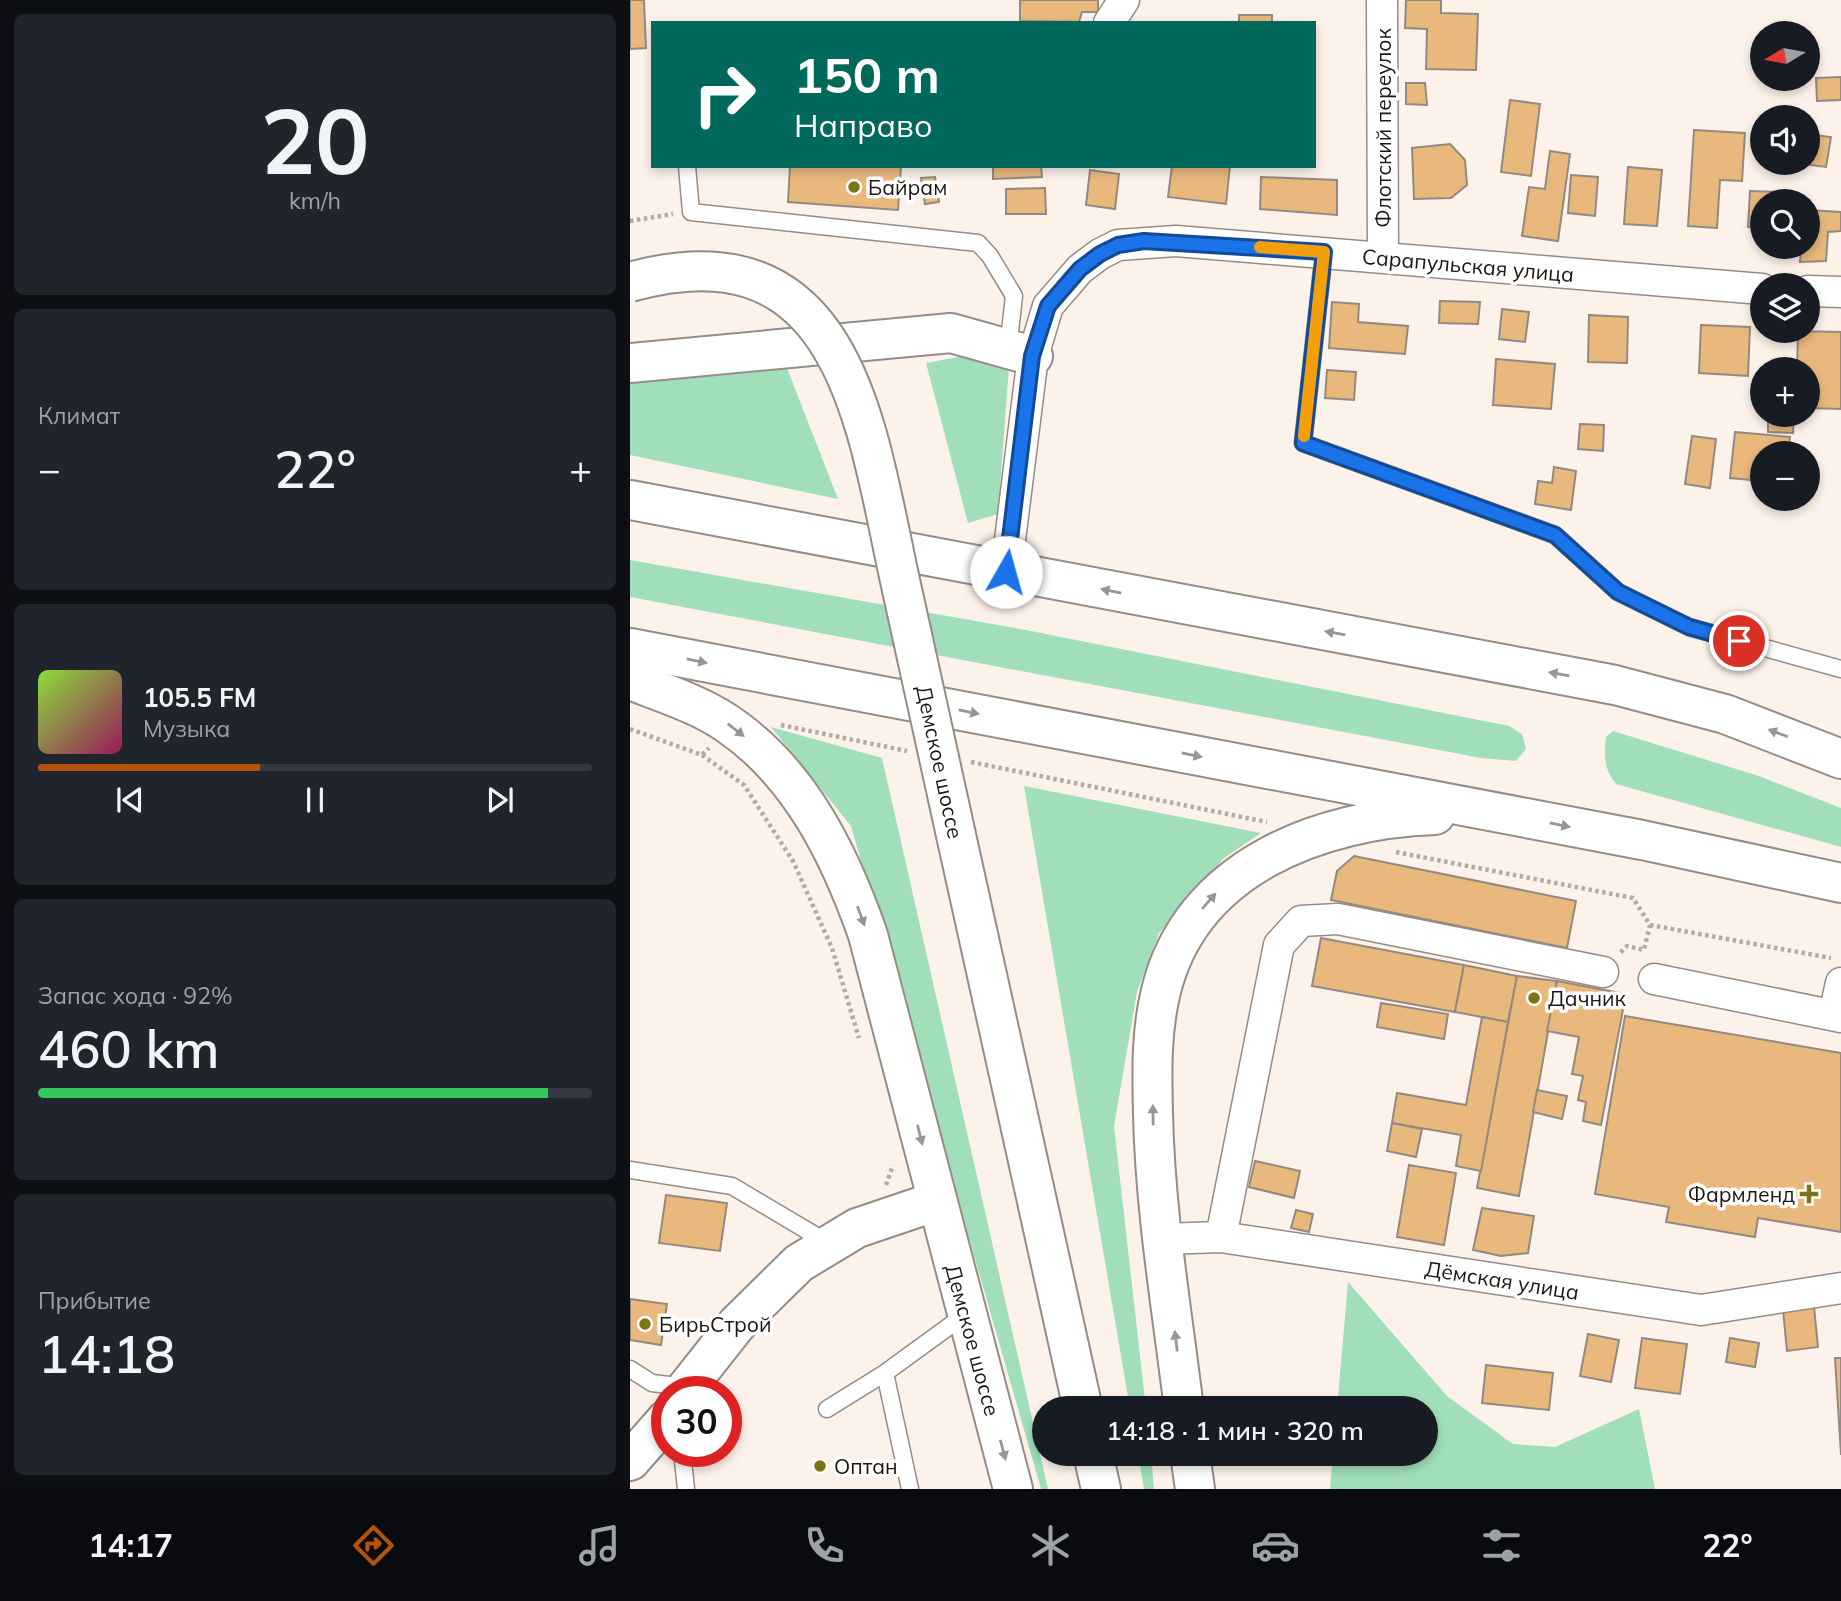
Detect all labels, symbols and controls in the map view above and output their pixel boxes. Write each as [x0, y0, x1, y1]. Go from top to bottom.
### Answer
north arrow [1750, 21, 1820, 91]
map controls [1750, 21, 1820, 511]
street label: Флотский переулок [1370, 27, 1396, 228]
text: 150 m [794, 44, 940, 105]
icon: right [679, 49, 770, 140]
text: 20 [260, 83, 370, 197]
text: Направо [794, 105, 933, 145]
button: sound [1750, 105, 1820, 175]
place label: Байрам [868, 174, 947, 200]
marker: Байрам [846, 179, 862, 195]
text: km/h [289, 186, 341, 215]
button: search [1750, 189, 1820, 259]
street label: Сарапульская улица [1361, 243, 1575, 287]
button: layers [1750, 273, 1820, 343]
button: + [1750, 357, 1820, 427]
text: Климат [38, 401, 120, 430]
text: 22° [274, 436, 356, 501]
button: − [1750, 441, 1820, 511]
text: − [38, 445, 61, 493]
text: + [569, 445, 592, 493]
position arrow [969, 535, 1043, 609]
one-way arrow [1100, 586, 1122, 597]
pin [1709, 611, 1769, 671]
icon: arrive [1720, 622, 1758, 660]
one-way arrow [1324, 628, 1346, 639]
one-way arrow [686, 655, 708, 666]
one-way arrow [1548, 669, 1570, 680]
text: 105.5 FM [143, 681, 256, 714]
street label: Демское шоссе [911, 683, 969, 841]
one-way arrow [958, 707, 980, 718]
text: Музыка [143, 714, 230, 743]
one-way arrow [726, 722, 744, 737]
one-way arrow [1767, 728, 1788, 739]
one-way arrow [1181, 749, 1203, 760]
icon: previous [111, 781, 149, 819]
icon: pause [296, 781, 334, 819]
icon: next [481, 781, 519, 819]
one-way arrow [1549, 819, 1571, 830]
one-way arrow [1201, 893, 1216, 910]
one-way arrow [856, 905, 867, 926]
text: Запас хода · 92% [38, 981, 233, 1010]
place label: Дачник [1548, 985, 1627, 1011]
marker: Дачник [1526, 990, 1542, 1006]
text: 460 km [38, 1016, 219, 1081]
one-way arrow [1147, 1104, 1158, 1126]
one-way arrow [915, 1124, 926, 1146]
place label: Фармленд [1688, 1181, 1795, 1207]
marker: Фармленд [1801, 1186, 1817, 1202]
street label: Дёмская улица [1423, 1255, 1581, 1305]
street label: Демское шоссе [940, 1261, 1006, 1419]
text: Прибытие [38, 1286, 151, 1315]
place label: БирьСтрой [659, 1311, 772, 1337]
marker: БирьСтрой [637, 1316, 653, 1332]
text: 14:18 [38, 1321, 175, 1386]
one-way arrow [1170, 1330, 1181, 1352]
speed limit sign: 30 [651, 1376, 742, 1467]
text: 14:18 · 1 мин · 320 m [1106, 1414, 1364, 1447]
one-way arrow [998, 1440, 1008, 1461]
place label: Оптан [834, 1453, 898, 1479]
marker: Оптан [812, 1458, 828, 1474]
icon: directions [349, 1521, 398, 1570]
icon: music [575, 1521, 624, 1570]
icon: phone [800, 1521, 849, 1570]
icon: climate [1026, 1521, 1075, 1570]
icon: car [1251, 1521, 1300, 1570]
icon: filters [1477, 1521, 1526, 1570]
text: 14:17 [88, 1525, 173, 1565]
text: 22° [1702, 1525, 1753, 1565]

